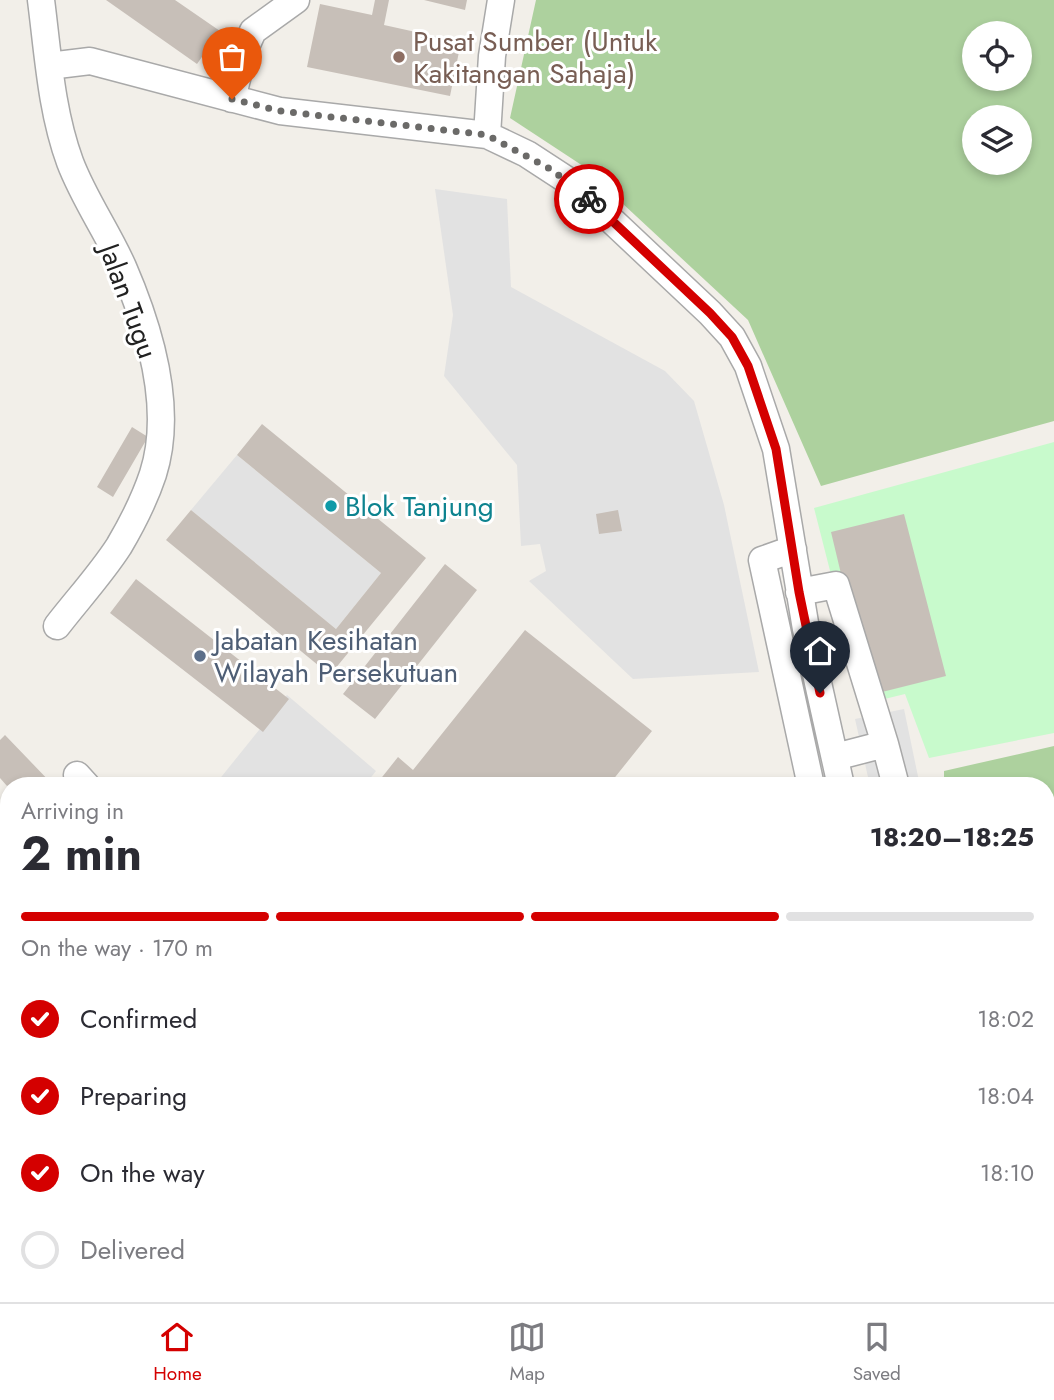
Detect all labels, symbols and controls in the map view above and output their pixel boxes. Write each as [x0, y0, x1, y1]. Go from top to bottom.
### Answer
place label: Pusat Sumber (Untuk Kakitangan Sahaja) [413, 21, 658, 94]
map controls [962, 21, 1032, 175]
button: locate [962, 21, 1032, 91]
pin [202, 27, 262, 99]
icon: bag [213, 38, 251, 76]
marker: Pusat Sumber (Untuk Kakitangan Sahaja) [391, 49, 407, 65]
button: layers [962, 105, 1032, 175]
courier [554, 164, 624, 234]
icon: bike [570, 180, 608, 218]
street label: Jalan Tugu [87, 234, 168, 364]
place label: Blok Tanjung [345, 486, 494, 527]
marker: Blok Tanjung [323, 498, 339, 514]
place label: Jabatan Kesihatan Wilayah Persekutuan [210, 620, 458, 693]
pin [790, 621, 850, 693]
icon: home [801, 632, 839, 670]
marker: Jabatan Kesihatan Wilayah Persekutuan [192, 648, 208, 664]
text: Arriving in [21, 794, 124, 828]
text: 18:20–18:25 [870, 818, 1034, 856]
text: 2 min [21, 821, 142, 887]
text: On the way · 170 m [21, 931, 213, 965]
icon: check [21, 1000, 59, 1038]
text: Confirmed [80, 1000, 197, 1038]
text: 18:02 [977, 1002, 1034, 1036]
icon: check [21, 1077, 59, 1115]
text: Preparing [80, 1077, 187, 1115]
text: 18:04 [977, 1079, 1034, 1113]
icon: check [21, 1154, 59, 1192]
text: On the way [80, 1154, 205, 1192]
text: 18:10 [980, 1156, 1034, 1190]
text: Delivered [80, 1231, 185, 1269]
tab: Home [153, 1318, 202, 1387]
tab: Map [508, 1318, 546, 1387]
tab: Saved [853, 1318, 901, 1387]

